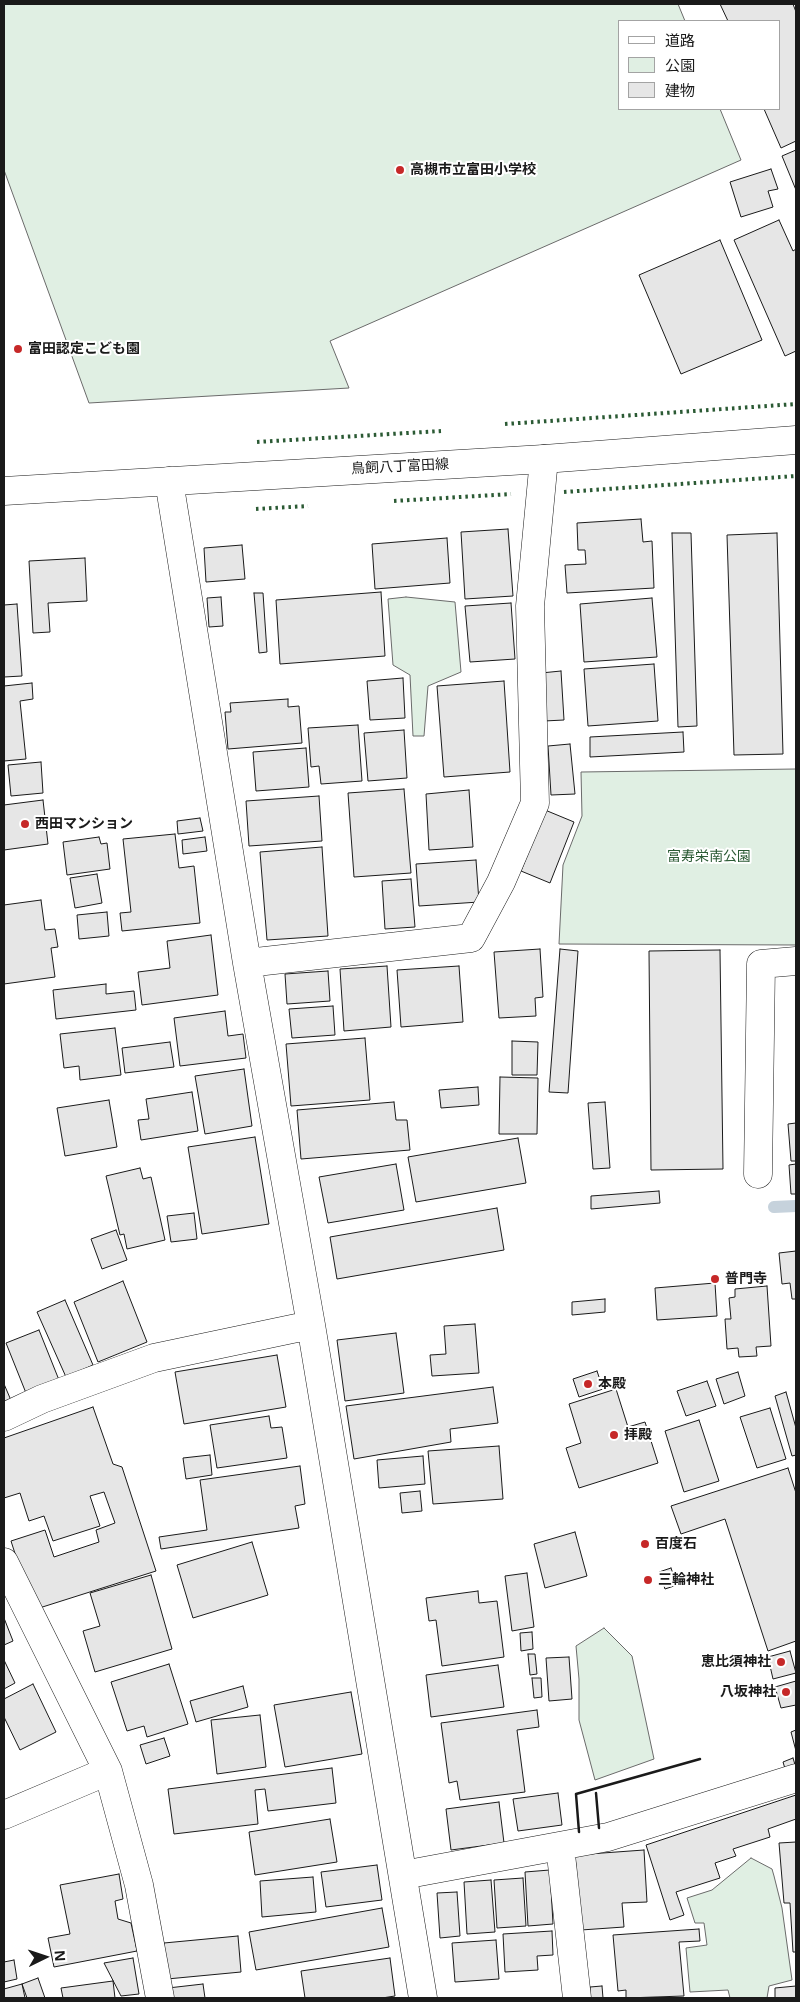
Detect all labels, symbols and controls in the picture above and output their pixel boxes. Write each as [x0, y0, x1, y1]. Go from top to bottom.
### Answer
legend [618, 20, 780, 110]
text: 道路 [665, 30, 695, 50]
text: 公園 [665, 55, 695, 75]
text: 建物 [665, 80, 695, 100]
place label: 高槻市立富田小学校 [410, 162, 536, 178]
marker: 高槻市立富田小学校 [394, 164, 406, 176]
place label: 富田認定こども園 [28, 341, 140, 357]
marker: 富田認定こども園 [12, 343, 24, 355]
street label: 鳥飼八丁富田線 [351, 456, 449, 478]
place label: 西田マンション [35, 816, 133, 832]
marker: 西田マンション [19, 818, 31, 830]
park label: 富寿栄南公園 [667, 849, 751, 865]
place label: 普門寺 [725, 1271, 767, 1287]
marker: 普門寺 [709, 1273, 721, 1285]
place label: 本殿 [598, 1376, 626, 1392]
marker: 本殿 [582, 1378, 594, 1390]
place label: 拝殿 [624, 1427, 652, 1443]
marker: 拝殿 [608, 1429, 620, 1441]
place label: 百度石 [655, 1536, 697, 1552]
marker: 百度石 [639, 1538, 651, 1550]
place label: 三輪神社 [658, 1572, 714, 1588]
marker: 三輪神社 [642, 1574, 654, 1586]
place label: 恵比須神社 [701, 1654, 771, 1670]
marker: 恵比須神社 [775, 1656, 787, 1668]
place label: 八坂神社 [720, 1684, 776, 1700]
marker: 八坂神社 [780, 1686, 792, 1698]
north arrow [20, 1932, 70, 1982]
text: N [51, 1950, 70, 1962]

